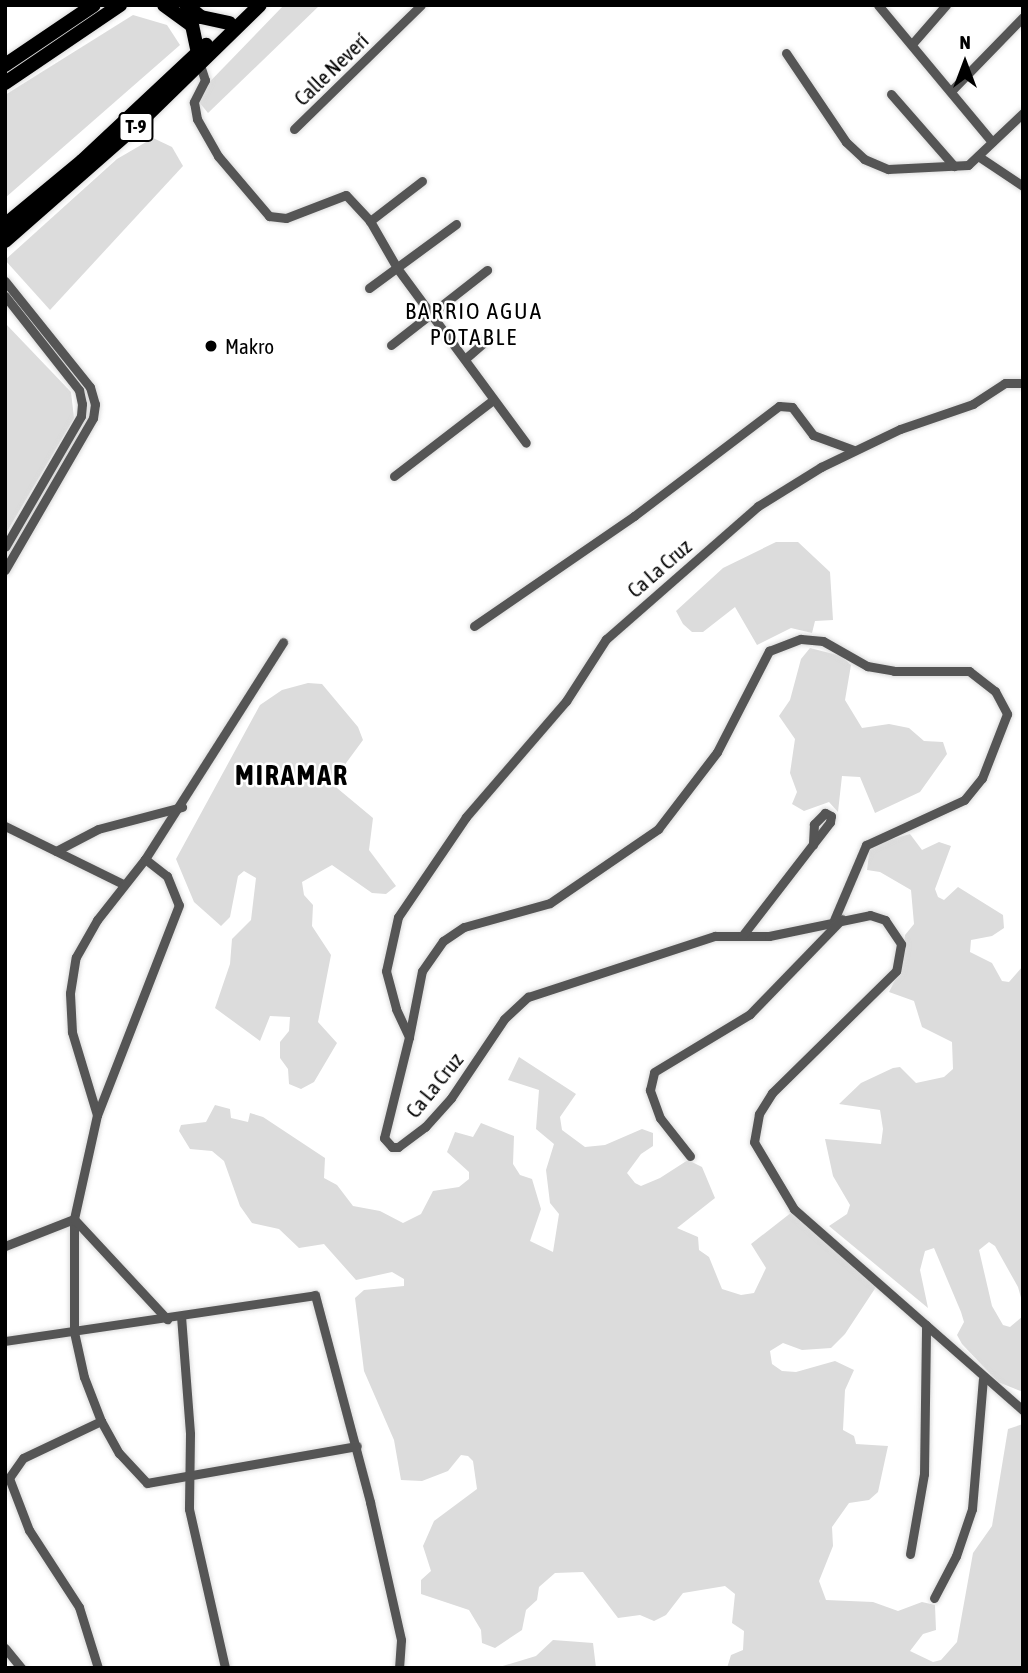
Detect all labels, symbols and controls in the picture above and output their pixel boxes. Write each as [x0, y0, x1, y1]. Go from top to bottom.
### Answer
street label: Calle Neverí [289, 28, 373, 110]
north arrow [930, 28, 1000, 98]
text: N [959, 31, 971, 53]
road number: T-9 [117, 111, 155, 142]
district label: BARRIO AGUA POTABLE [406, 297, 542, 351]
place label: Makro [225, 333, 274, 359]
marker: Makro [203, 338, 219, 354]
street label: Ca La Cruz [622, 533, 696, 603]
district label: MIRAMAR [236, 758, 348, 792]
street label: Ca La Cruz [400, 1047, 468, 1123]

